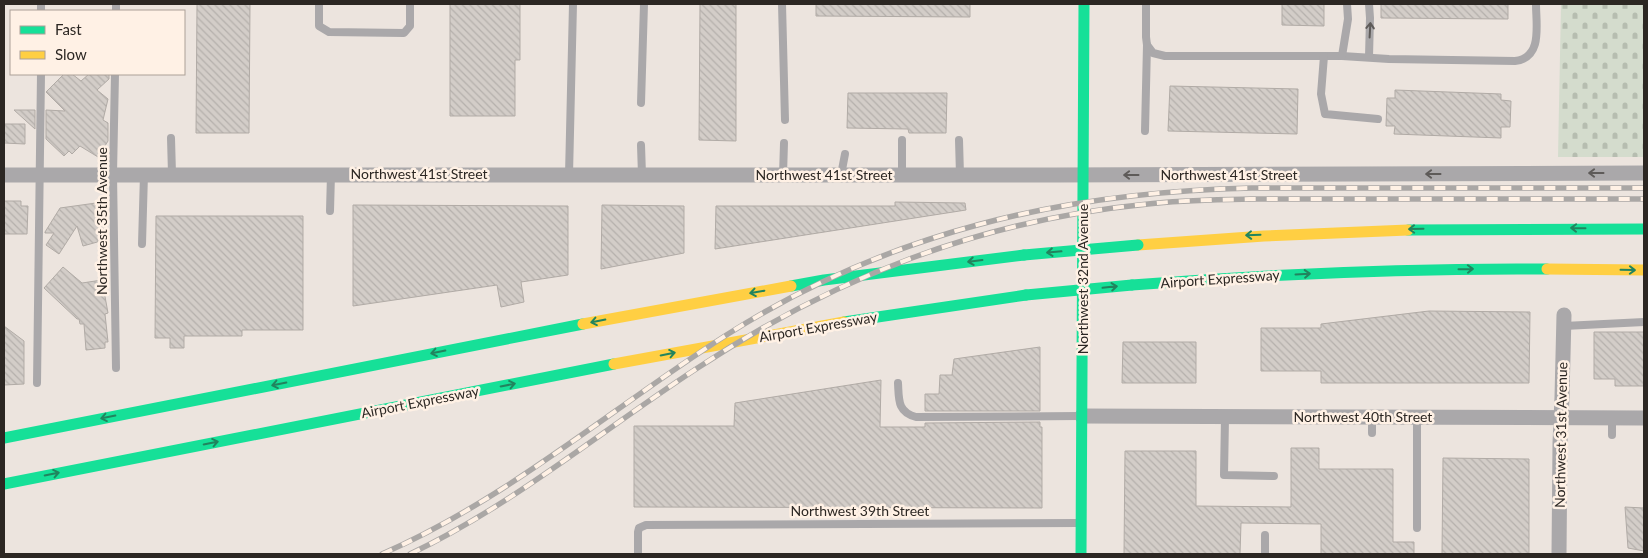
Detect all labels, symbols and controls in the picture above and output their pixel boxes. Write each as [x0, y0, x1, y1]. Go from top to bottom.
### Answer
legend [10, 10, 185, 75]
text: Fast [55, 20, 82, 38]
one-way arrow [1365, 22, 1375, 38]
text: Slow [55, 45, 87, 63]
street label: Northwest 35th Avenue [93, 147, 110, 295]
street label: Northwest 41st Street [350, 165, 488, 182]
street label: Northwest 41st Street [755, 166, 893, 183]
street label: Northwest 41st Street [1160, 166, 1298, 183]
one-way arrow [1588, 168, 1604, 178]
one-way arrow [1425, 169, 1442, 179]
one-way arrow [1123, 170, 1139, 180]
street label: Northwest 32nd Avenue [1074, 204, 1091, 354]
one-way arrow [1570, 223, 1586, 233]
one-way arrow [1408, 224, 1424, 234]
one-way arrow [1245, 231, 1261, 240]
one-way arrow [1047, 247, 1063, 257]
one-way arrow [968, 256, 984, 266]
one-way arrow [1457, 264, 1473, 274]
one-way arrow [1620, 265, 1636, 275]
street label: Airport Expressway [1160, 266, 1281, 291]
one-way arrow [1295, 269, 1311, 278]
one-way arrow [1102, 282, 1118, 292]
one-way arrow [750, 287, 766, 297]
street label: Airport Expressway [758, 308, 879, 345]
one-way arrow [590, 317, 606, 326]
one-way arrow [430, 348, 446, 357]
one-way arrow [659, 349, 675, 359]
street label: Northwest 31st Avenue [1551, 362, 1570, 508]
one-way arrow [271, 379, 287, 389]
one-way arrow [500, 380, 516, 389]
street label: Airport Expressway [360, 382, 481, 421]
street label: Northwest 40th Street [1294, 408, 1432, 425]
one-way arrow [100, 413, 116, 423]
one-way arrow [203, 438, 219, 448]
one-way arrow [43, 469, 59, 479]
street label: Northwest 39th Street [791, 502, 929, 519]

